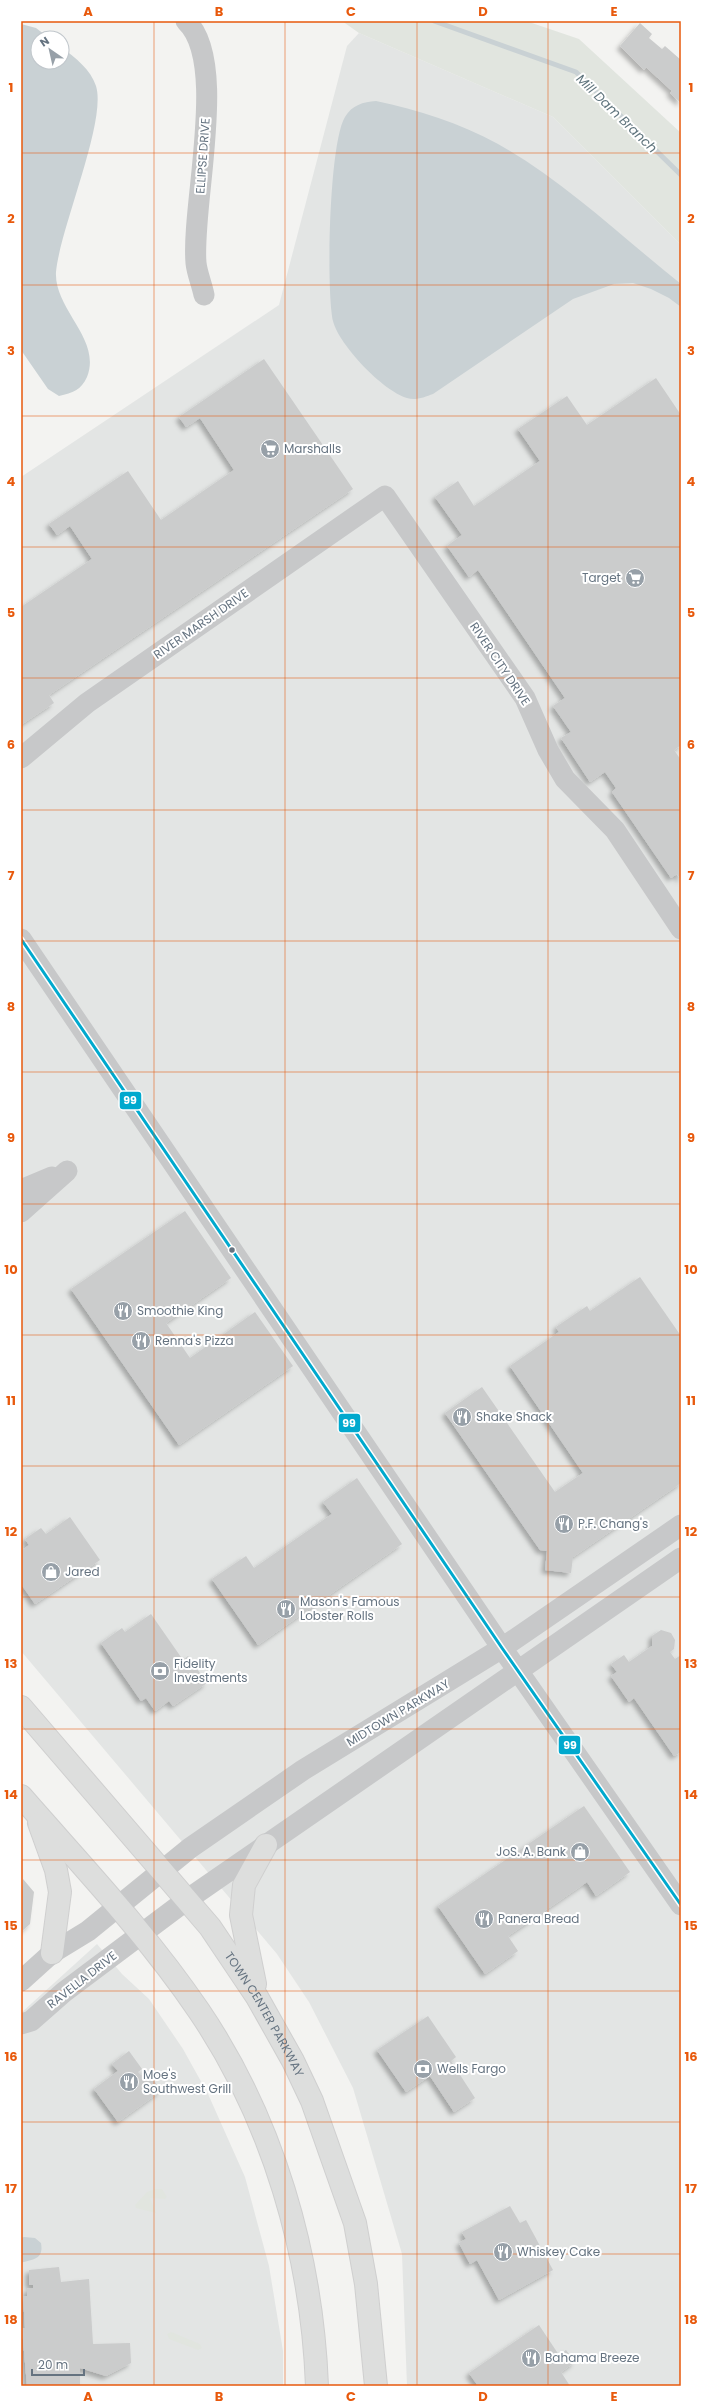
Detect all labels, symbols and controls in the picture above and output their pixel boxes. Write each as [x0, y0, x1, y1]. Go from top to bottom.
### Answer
text: A [83, 2, 93, 21]
text: B [215, 2, 224, 21]
text: C [346, 2, 356, 21]
text: D [478, 2, 488, 21]
text: E [610, 2, 618, 21]
north arrow [30, 30, 70, 70]
text: N [37, 33, 52, 51]
water label: Mill Dam Branch [572, 70, 661, 157]
text: 1 [9, 78, 13, 97]
text: 1 [689, 78, 693, 97]
street label: ELLIPSE DRIVE [191, 118, 214, 194]
text: 2 [7, 209, 15, 228]
text: 2 [687, 209, 695, 228]
text: 3 [7, 341, 15, 360]
text: 3 [687, 341, 695, 360]
supermarket icon: Marshalls [259, 438, 281, 460]
place label: Marshalls [284, 440, 341, 457]
text: 4 [7, 472, 16, 491]
text: 4 [687, 472, 696, 491]
supermarket icon: Target [624, 567, 646, 589]
place label: Target [582, 569, 621, 586]
street label: RIVER MARSH DRIVE [150, 584, 252, 663]
text: 5 [7, 603, 15, 622]
text: 5 [687, 603, 695, 622]
street label: RIVER CITY DRIVE [466, 619, 535, 709]
text: 6 [7, 735, 15, 754]
text: 6 [687, 735, 695, 754]
text: 7 [8, 866, 15, 885]
text: 7 [688, 866, 695, 885]
text: 8 [7, 997, 15, 1016]
text: 8 [687, 997, 695, 1016]
line badge: 99 [119, 1091, 142, 1110]
text: 99 [123, 1092, 137, 1108]
text: 9 [7, 1128, 15, 1147]
text: 9 [687, 1128, 695, 1147]
unlabelled marker [227, 1245, 237, 1255]
text: 10 [4, 1260, 18, 1279]
text: 10 [684, 1260, 698, 1279]
restaurant icon: Smoothie King [112, 1300, 134, 1322]
place label: Smoothie King [137, 1302, 223, 1319]
restaurant icon: Renna's Pizza [130, 1330, 152, 1352]
place label: Renna's Pizza [155, 1332, 234, 1349]
text: 11 [6, 1391, 16, 1410]
text: 11 [686, 1391, 696, 1410]
restaurant icon: Shake Shack [451, 1406, 473, 1428]
place label: Shake Shack [476, 1408, 553, 1425]
line badge: 99 [338, 1413, 361, 1433]
text: 99 [342, 1415, 356, 1431]
restaurant icon: P.F. Chang's [553, 1513, 575, 1535]
place label: P.F. Chang's [578, 1515, 648, 1532]
text: 12 [5, 1522, 18, 1541]
text: 12 [685, 1522, 698, 1541]
shop icon: Jared [40, 1561, 62, 1583]
place label: Jared [65, 1563, 100, 1580]
place label: Mason's Famous Lobster Rolls [300, 1593, 400, 1624]
restaurant icon: Mason's Famous Lobster Rolls [275, 1598, 297, 1620]
text: 13 [5, 1654, 18, 1673]
text: 13 [685, 1654, 698, 1673]
place label: Fidelity Investments [174, 1655, 248, 1686]
bank icon: Fidelity Investments [149, 1660, 171, 1682]
street label: MIDTOWN PARKWAY [343, 1675, 452, 1750]
line badge: 99 [558, 1735, 581, 1755]
text: 99 [563, 1737, 577, 1753]
text: 14 [4, 1785, 18, 1804]
text: 14 [684, 1785, 698, 1804]
shop icon: JoS. A. Bank [569, 1841, 591, 1863]
place label: JoS. A. Bank [496, 1843, 567, 1860]
restaurant icon: Panera Bread [473, 1908, 495, 1930]
place label: Panera Bread [498, 1910, 579, 1927]
text: 15 [4, 1916, 18, 1935]
text: 15 [684, 1916, 698, 1935]
street label: RAVELLA DRIVE [43, 1947, 120, 2012]
street label: TOWN CENTER PARKWAY [221, 1948, 308, 2079]
text: 16 [4, 2047, 18, 2066]
text: 16 [684, 2047, 698, 2066]
bank icon: Wells Fargo [412, 2058, 434, 2080]
place label: Wells Fargo [437, 2060, 506, 2077]
place label: Moe's Southwest Grill [143, 2066, 231, 2097]
restaurant icon: Moe's Southwest Grill [118, 2071, 140, 2093]
text: 17 [5, 2179, 17, 2198]
text: 17 [685, 2179, 697, 2198]
restaurant icon: Whiskey Cake [492, 2241, 514, 2263]
place label: Whiskey Cake [517, 2243, 600, 2260]
text: 18 [4, 2310, 18, 2329]
text: 18 [684, 2310, 698, 2329]
restaurant icon: Bahama Breeze [520, 2347, 542, 2369]
place label: Bahama Breeze [545, 2349, 640, 2366]
scale bar [32, 2351, 84, 2377]
text: 20 m [38, 2356, 68, 2373]
text: A [83, 2387, 93, 2406]
text: B [215, 2387, 224, 2406]
text: C [346, 2387, 356, 2406]
text: D [478, 2387, 488, 2406]
text: E [610, 2387, 618, 2406]

